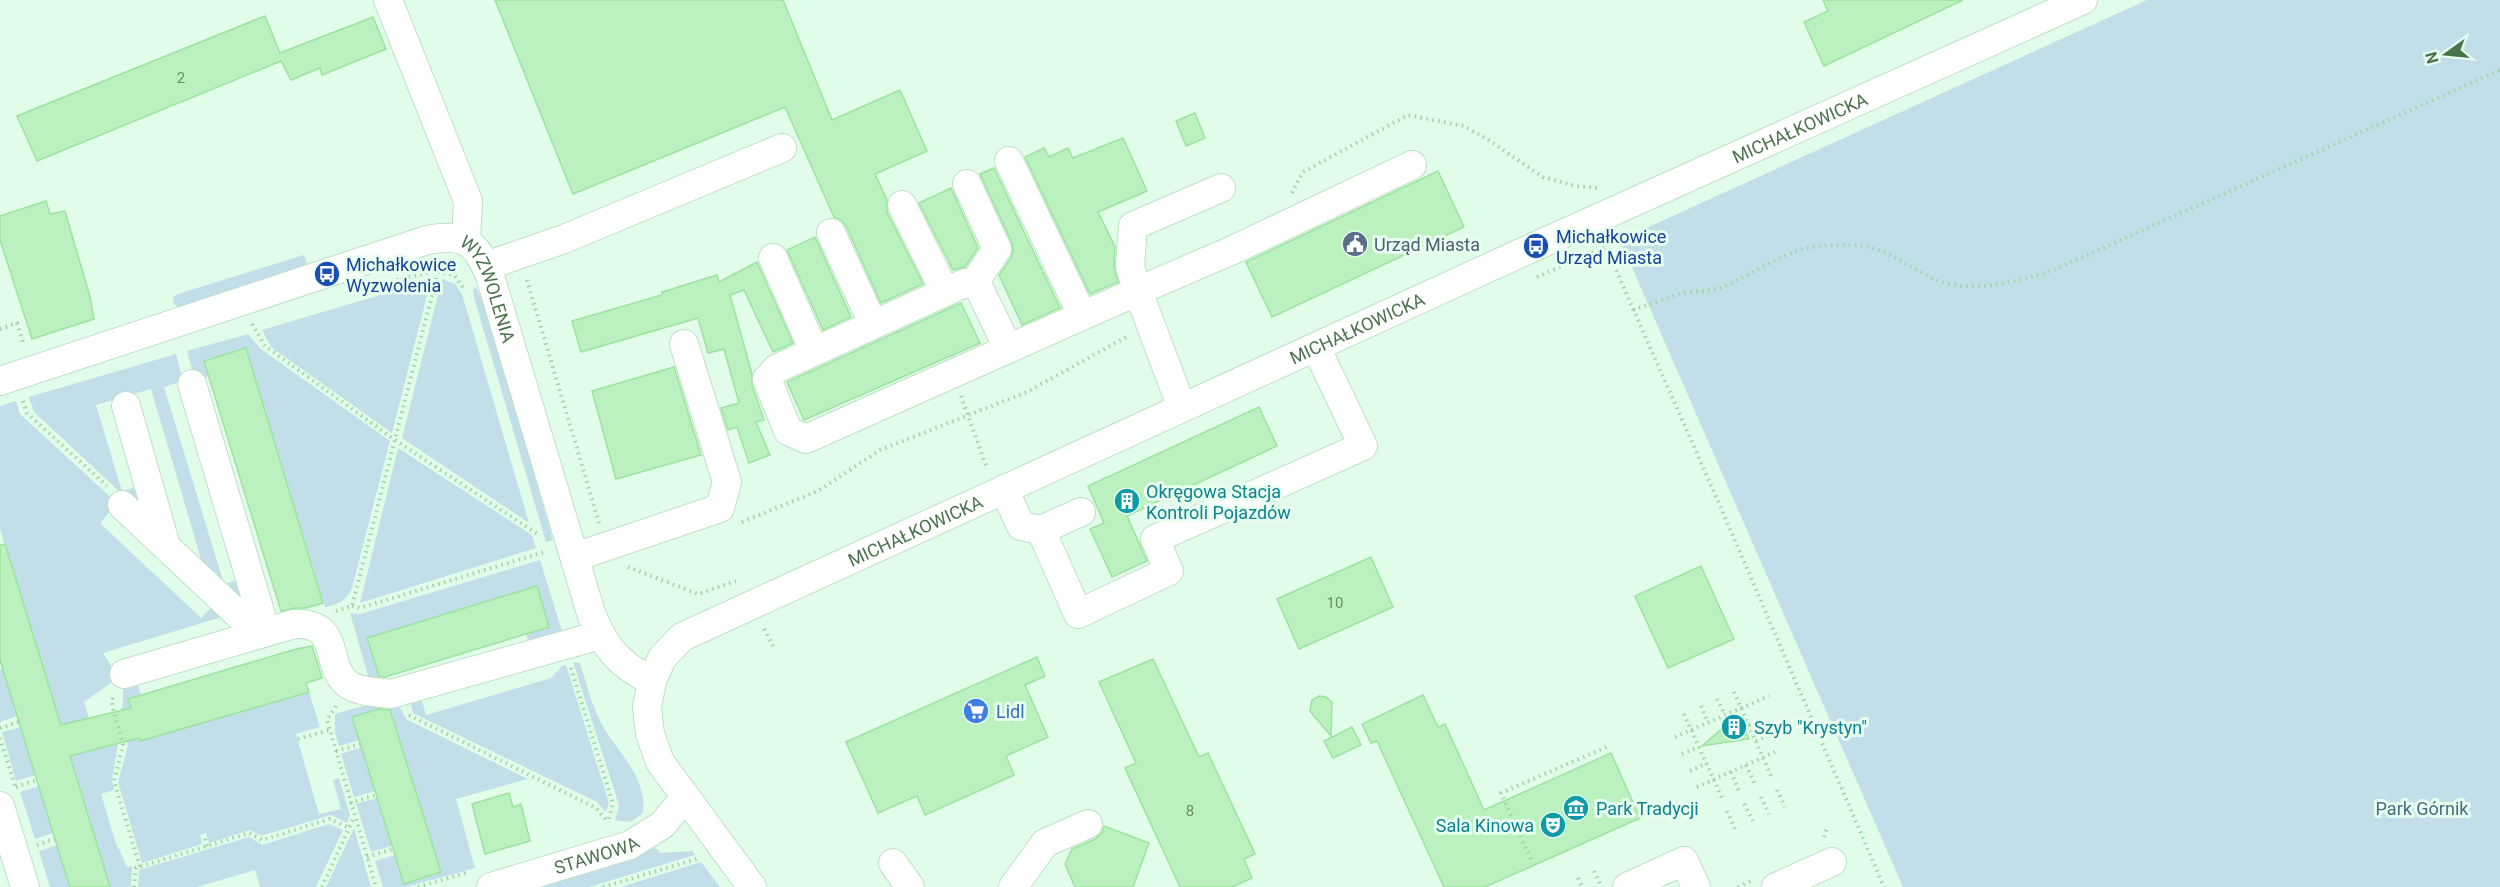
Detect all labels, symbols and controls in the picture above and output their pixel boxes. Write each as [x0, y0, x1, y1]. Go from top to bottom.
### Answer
north arrow [2416, 24, 2476, 84]
text: N [2421, 50, 2443, 66]
house number: 2 [177, 69, 185, 87]
street label: MICHAŁKOWICKA [1729, 88, 1871, 167]
place label: Michałkowice Urząd Miasta [1556, 226, 1666, 268]
public building icon: Urząd Miasta [1340, 229, 1370, 259]
street label: WYZWOLENIA [457, 231, 520, 345]
bus stop icon: Michałkowice Urząd Miasta [1521, 231, 1551, 261]
place label: Urząd Miasta [1374, 234, 1480, 255]
place label: Michałkowice Wyzwolenia [346, 254, 456, 296]
bus stop icon: Michałkowice Wyzwolenia [312, 259, 342, 289]
street label: MICHAŁKOWICKA [1286, 288, 1428, 368]
place label: Okręgowa Stacja Kontroli Pojazdów [1146, 481, 1291, 523]
building icon: Okręgowa Stacja Kontroli Pojazdów [1112, 486, 1142, 516]
street label: MICHAŁKOWICKA [844, 490, 986, 570]
house number: 10 [1327, 594, 1343, 612]
supermarket icon: Lidl [961, 696, 991, 726]
place label: Lidl [996, 701, 1025, 722]
building icon: Szyb "Krystyn" [1719, 712, 1749, 742]
place label: Szyb "Krystyn" [1754, 717, 1867, 738]
museum icon: Park Tradycji [1561, 793, 1591, 823]
place label: Park Tradycji [1596, 798, 1699, 819]
park label: Park Górnik [2376, 798, 2469, 819]
house number: 8 [1186, 802, 1194, 820]
theatre icon: Sala Kinowa [1538, 810, 1568, 840]
place label: Sala Kinowa [1436, 815, 1534, 836]
street label: STAWOWA [551, 831, 643, 878]

